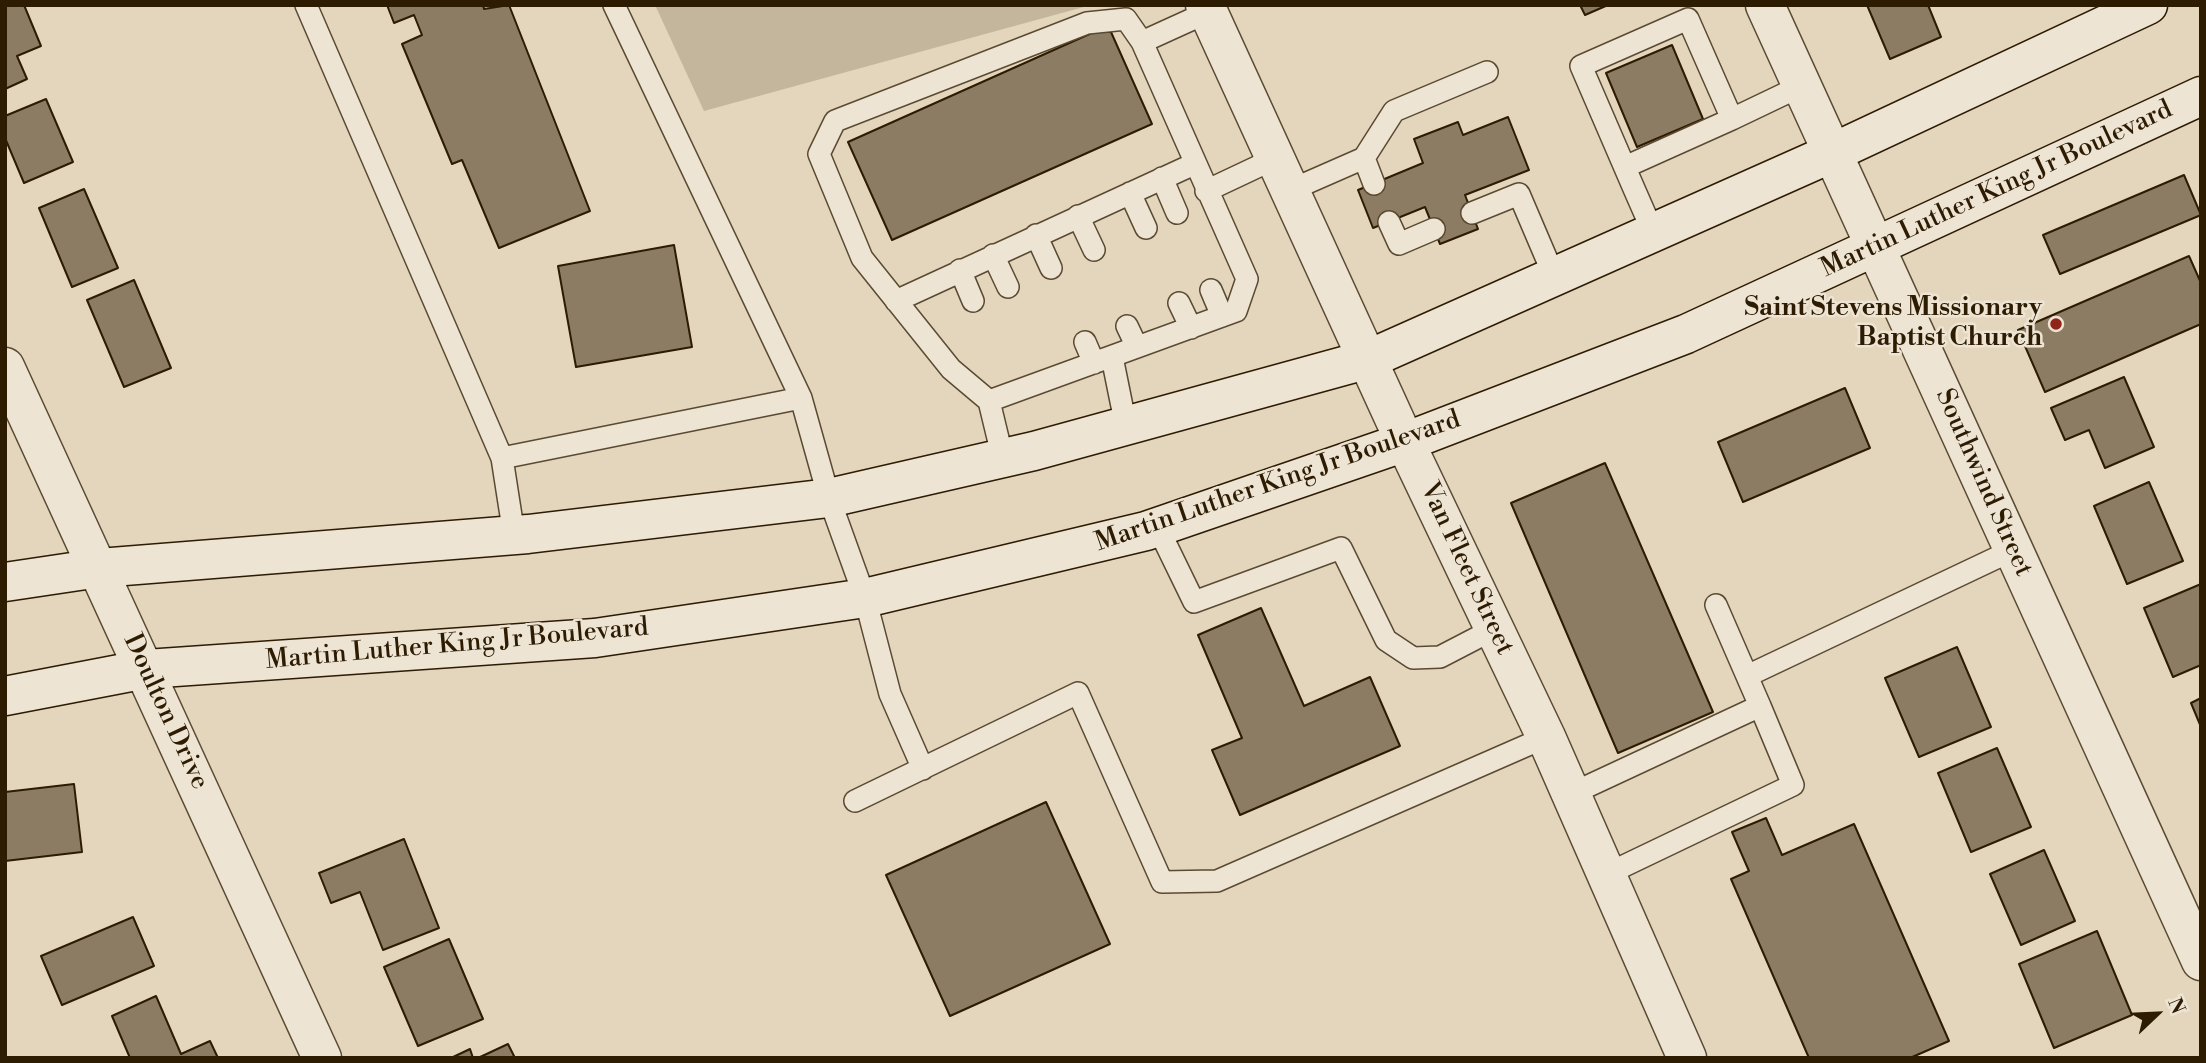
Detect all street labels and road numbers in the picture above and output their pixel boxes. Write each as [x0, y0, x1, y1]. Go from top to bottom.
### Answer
street label: Martin Luther King Jr Boulevard [1816, 95, 2178, 285]
street label: Southwind Street [1928, 384, 2038, 582]
street label: Martin Luther King Jr Boulevard [1091, 405, 1465, 559]
street label: Van Fleet Street [1412, 478, 1520, 660]
street label: Martin Luther King Jr Boulevard [264, 613, 650, 677]
street label: Doulton Drive [115, 629, 215, 795]

